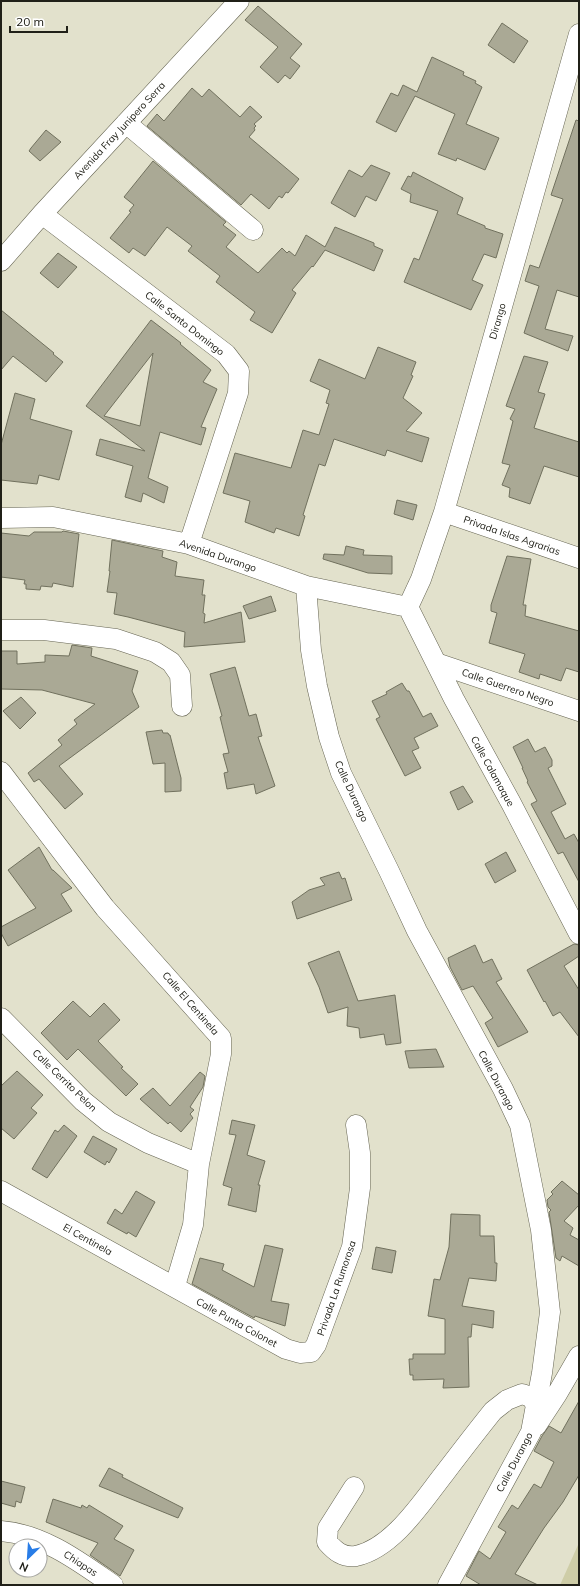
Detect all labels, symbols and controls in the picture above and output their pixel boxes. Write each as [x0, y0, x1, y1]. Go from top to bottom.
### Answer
scale bar [10, 8, 67, 34]
text: 20 m [16, 14, 44, 29]
street label: Avenida Fray Junipero Serra [71, 79, 168, 182]
street label: Calle Santo Domingo [142, 288, 227, 359]
street label: Dirango [486, 301, 509, 341]
street label: Privada Islas Agrarias [462, 513, 562, 558]
street label: Avenida Durango [177, 536, 259, 575]
street label: Calle Guerrero Negro [460, 666, 556, 709]
street label: Calle Calamaque [468, 734, 517, 809]
street label: Calle Durango [332, 759, 371, 824]
street label: Calle El Centinela [160, 969, 222, 1038]
street label: Calle Cerrito Pelon [30, 1046, 100, 1114]
street label: Calle Durango [475, 1048, 518, 1113]
street label: El Centinela [61, 1221, 115, 1258]
street label: Privada La Rumorosa [314, 1239, 359, 1337]
street label: Calle Punta Colonet [194, 1295, 280, 1350]
street label: Calle Durango [493, 1430, 536, 1494]
north arrow [8, 1538, 48, 1578]
street label: Chiapas [61, 1548, 100, 1579]
text: N [17, 1559, 30, 1575]

